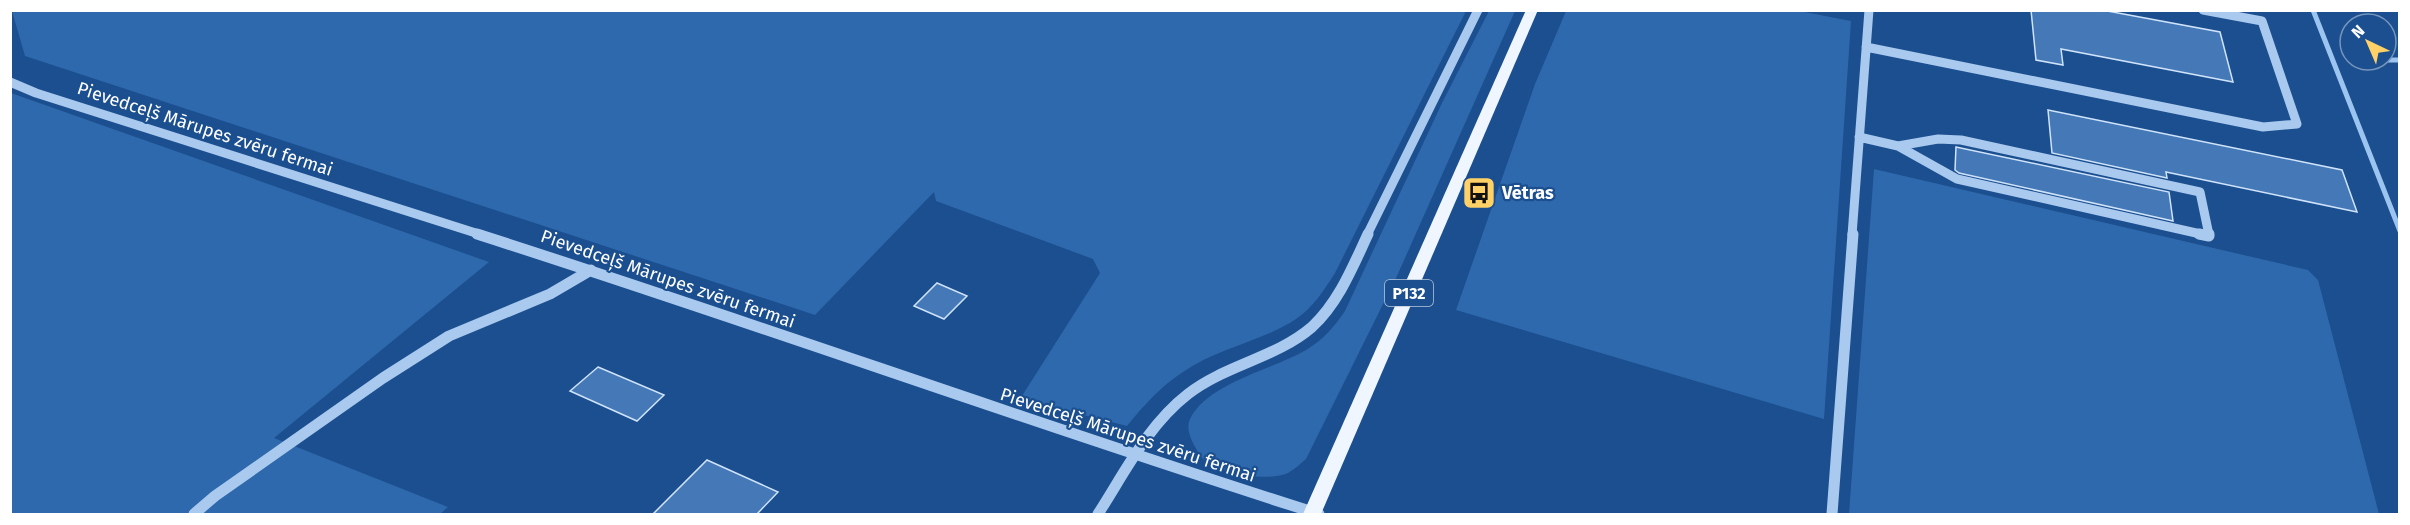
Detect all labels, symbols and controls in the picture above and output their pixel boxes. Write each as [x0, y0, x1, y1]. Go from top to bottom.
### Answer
north arrow [2338, 12, 2398, 72]
text: N [2348, 21, 2368, 42]
street label: Pievedceļš Mārupes zvēru fermai [74, 77, 336, 182]
bus stop icon: Vētras [1461, 175, 1497, 211]
place label: Vētras [1501, 182, 1554, 204]
street label: Pievedceļš Mārupes zvēru fermai [538, 225, 798, 334]
road number: P132 [1385, 280, 1433, 306]
street label: Pievedceļš Mārupes zvēru fermai [997, 383, 1259, 488]

